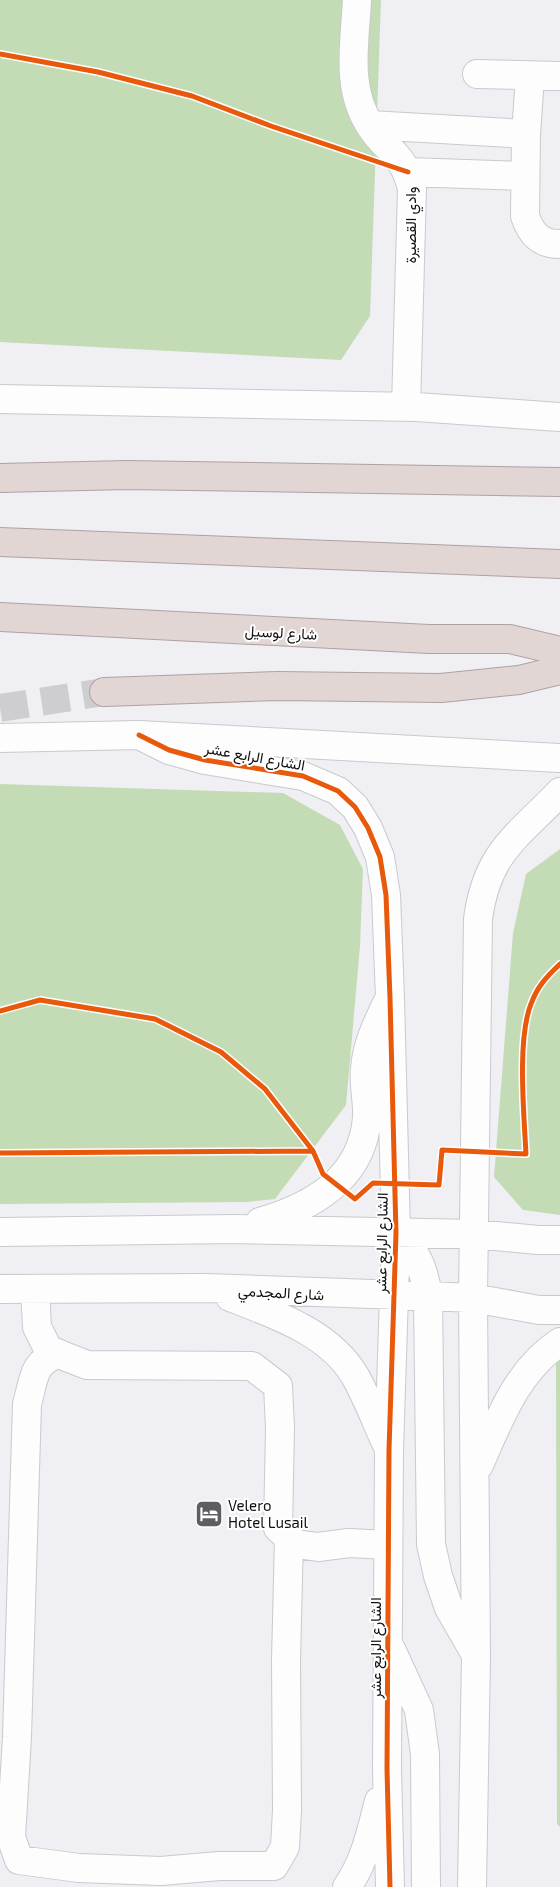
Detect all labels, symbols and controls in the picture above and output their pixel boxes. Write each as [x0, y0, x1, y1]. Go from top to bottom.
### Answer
street label: وادي القصيرة [401, 187, 424, 263]
street label: شارع لوسيل [244, 621, 318, 646]
street label: الشارع الرابع عشر [202, 738, 306, 777]
street label: الشارع الرابع عشر [371, 1192, 394, 1295]
street label: شارع المجدمي [237, 1281, 325, 1308]
place label: Velero Hotel Lusail [228, 1496, 309, 1531]
hotel icon: Velero Hotel Lusail [194, 1499, 224, 1529]
street label: الشارع الرابع عشر [366, 1597, 387, 1700]

